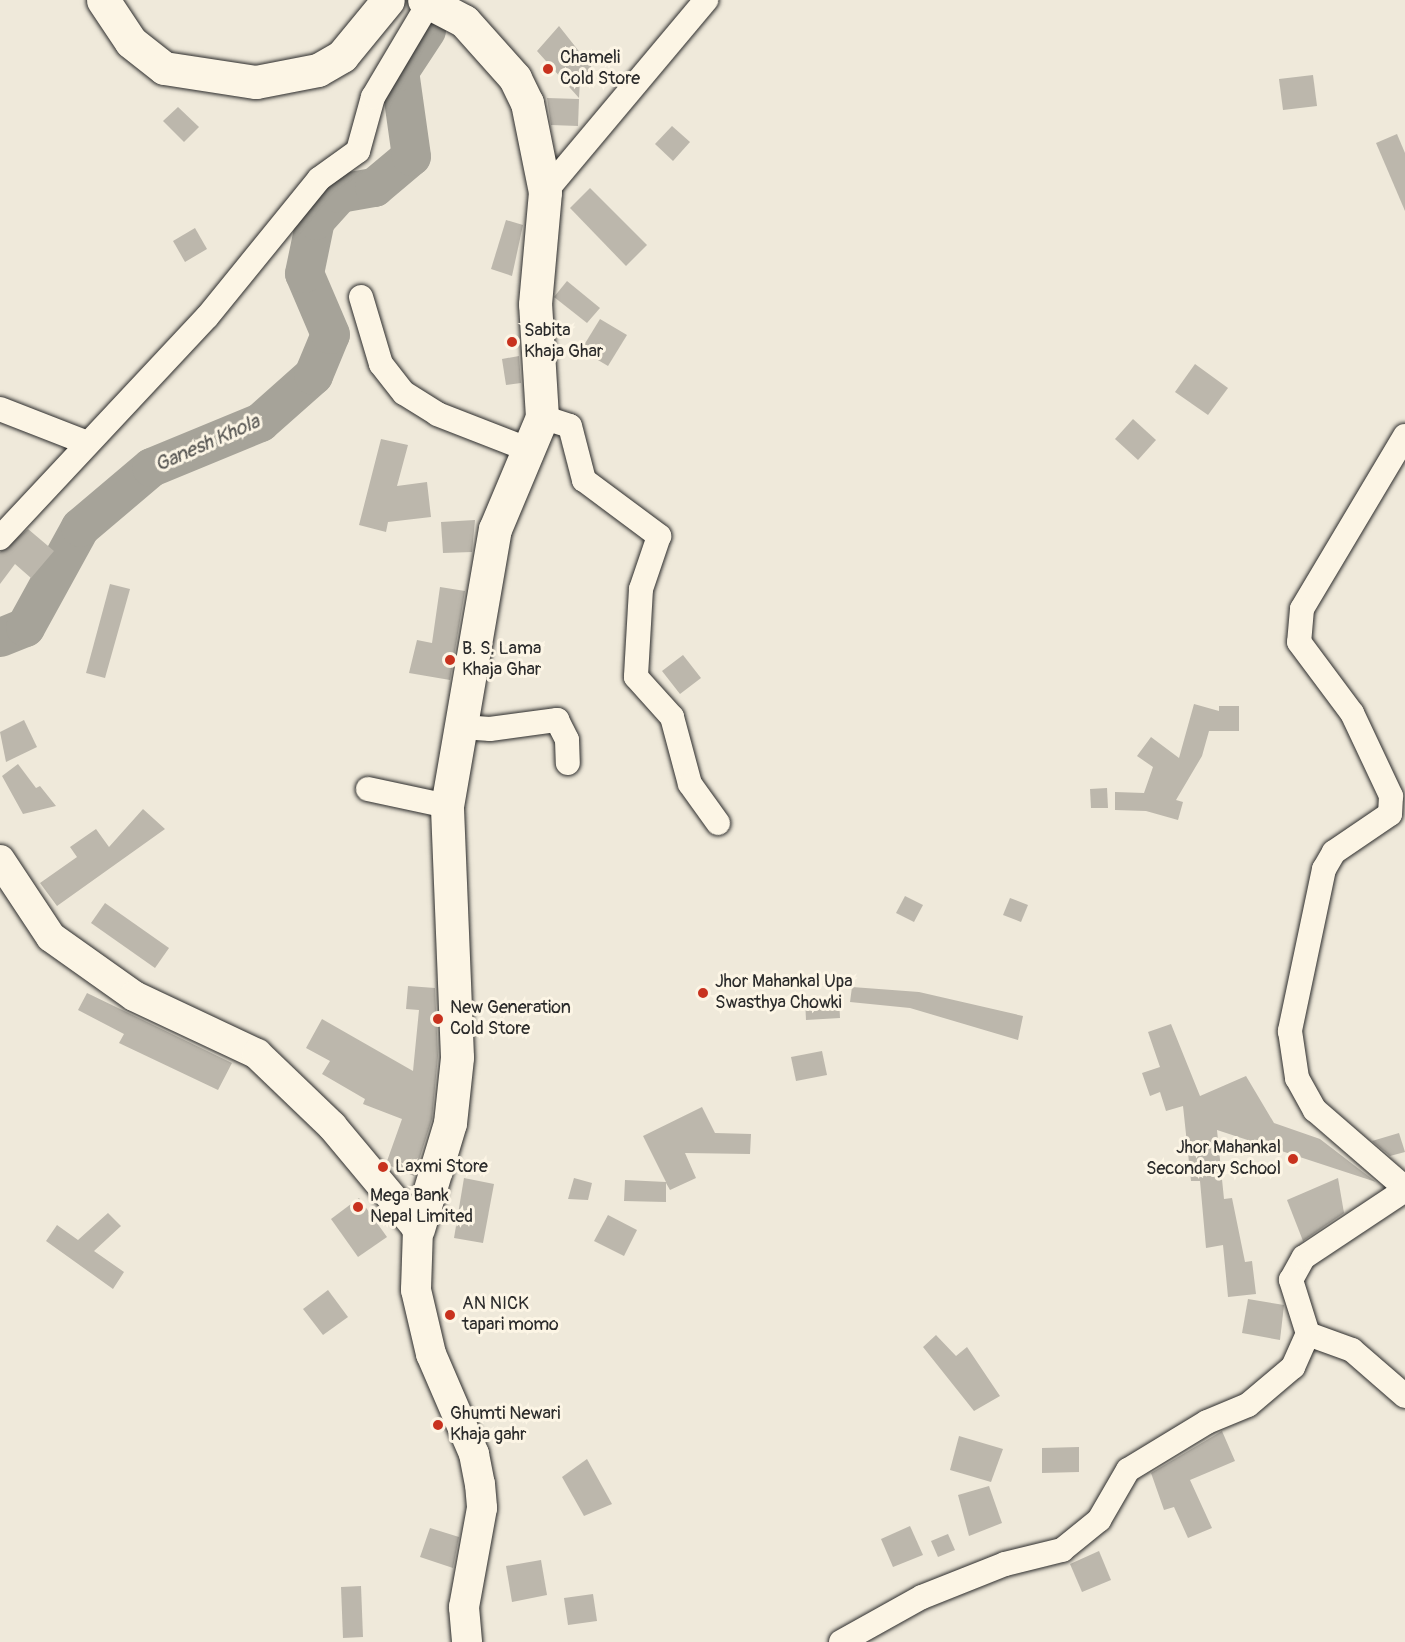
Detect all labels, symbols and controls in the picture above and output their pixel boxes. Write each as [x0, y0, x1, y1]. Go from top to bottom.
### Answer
place label: Chameli Cold Store [560, 48, 640, 90]
marker: Chameli Cold Store [541, 62, 555, 76]
place label: Sabita Khaja Ghar [524, 321, 603, 364]
marker: Sabita Khaja Ghar [505, 335, 519, 349]
water label: Ganesh Khola [151, 409, 263, 477]
place label: B. S. Lama Khaja Ghar [462, 639, 541, 682]
marker: B. S. Lama Khaja Ghar [443, 653, 457, 667]
place label: Jhor Mahankal Upa Swasthya Chowki [715, 972, 853, 1014]
marker: Jhor Mahankal Upa Swasthya Chowki [696, 986, 710, 1000]
place label: New Generation Cold Store [450, 998, 571, 1040]
marker: New Generation Cold Store [431, 1012, 445, 1026]
place label: Jhor Mahankal Secondary School [1146, 1138, 1281, 1180]
marker: Jhor Mahankal Secondary School [1286, 1152, 1300, 1166]
place label: Laxmi Store [395, 1156, 488, 1178]
marker: Laxmi Store [376, 1160, 390, 1174]
place label: Mega Bank Nepal Limited [370, 1186, 473, 1228]
marker: Mega Bank Nepal Limited [351, 1200, 365, 1214]
place label: AN NICK tapari momo [462, 1294, 559, 1336]
marker: AN NICK tapari momo [443, 1308, 457, 1322]
place label: Ghumti Newari Khaja gahr [450, 1404, 560, 1446]
marker: Ghumti Newari Khaja gahr [431, 1418, 445, 1432]

